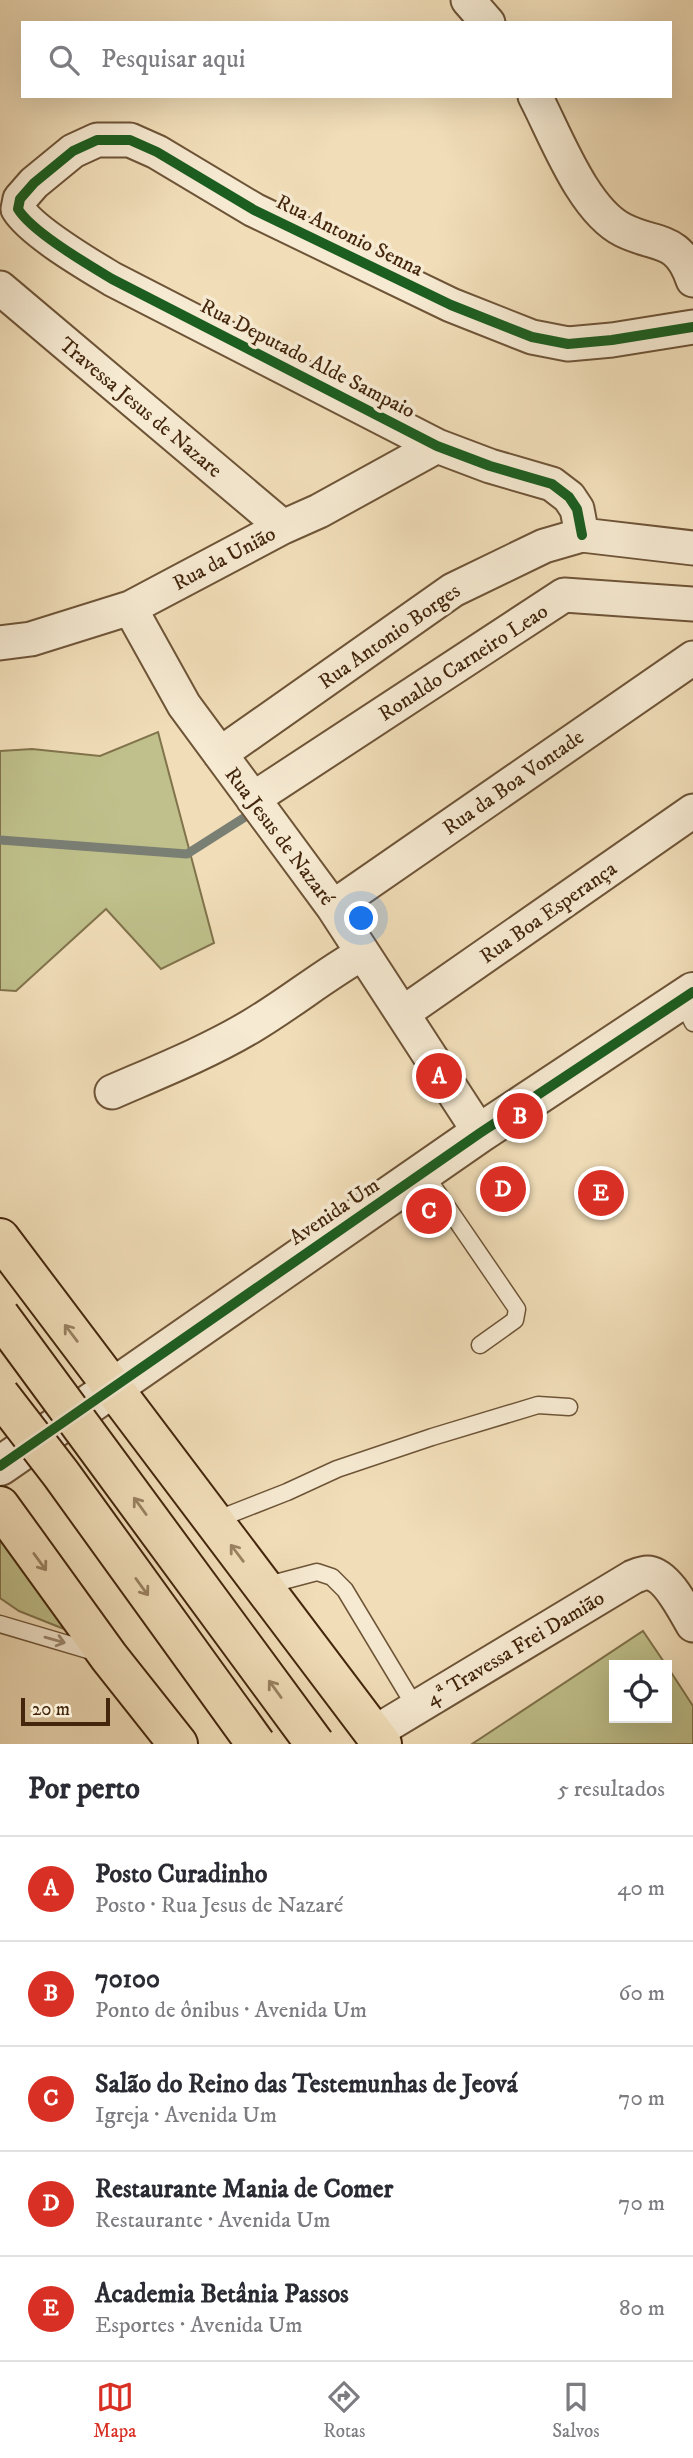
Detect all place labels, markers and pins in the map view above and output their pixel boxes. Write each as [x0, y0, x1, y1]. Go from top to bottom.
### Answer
pin: A [416, 1050, 462, 1102]
pin: B [497, 1090, 543, 1142]
pin: D [480, 1163, 526, 1215]
pin: E [578, 1167, 624, 1219]
pin: C [406, 1185, 452, 1237]

